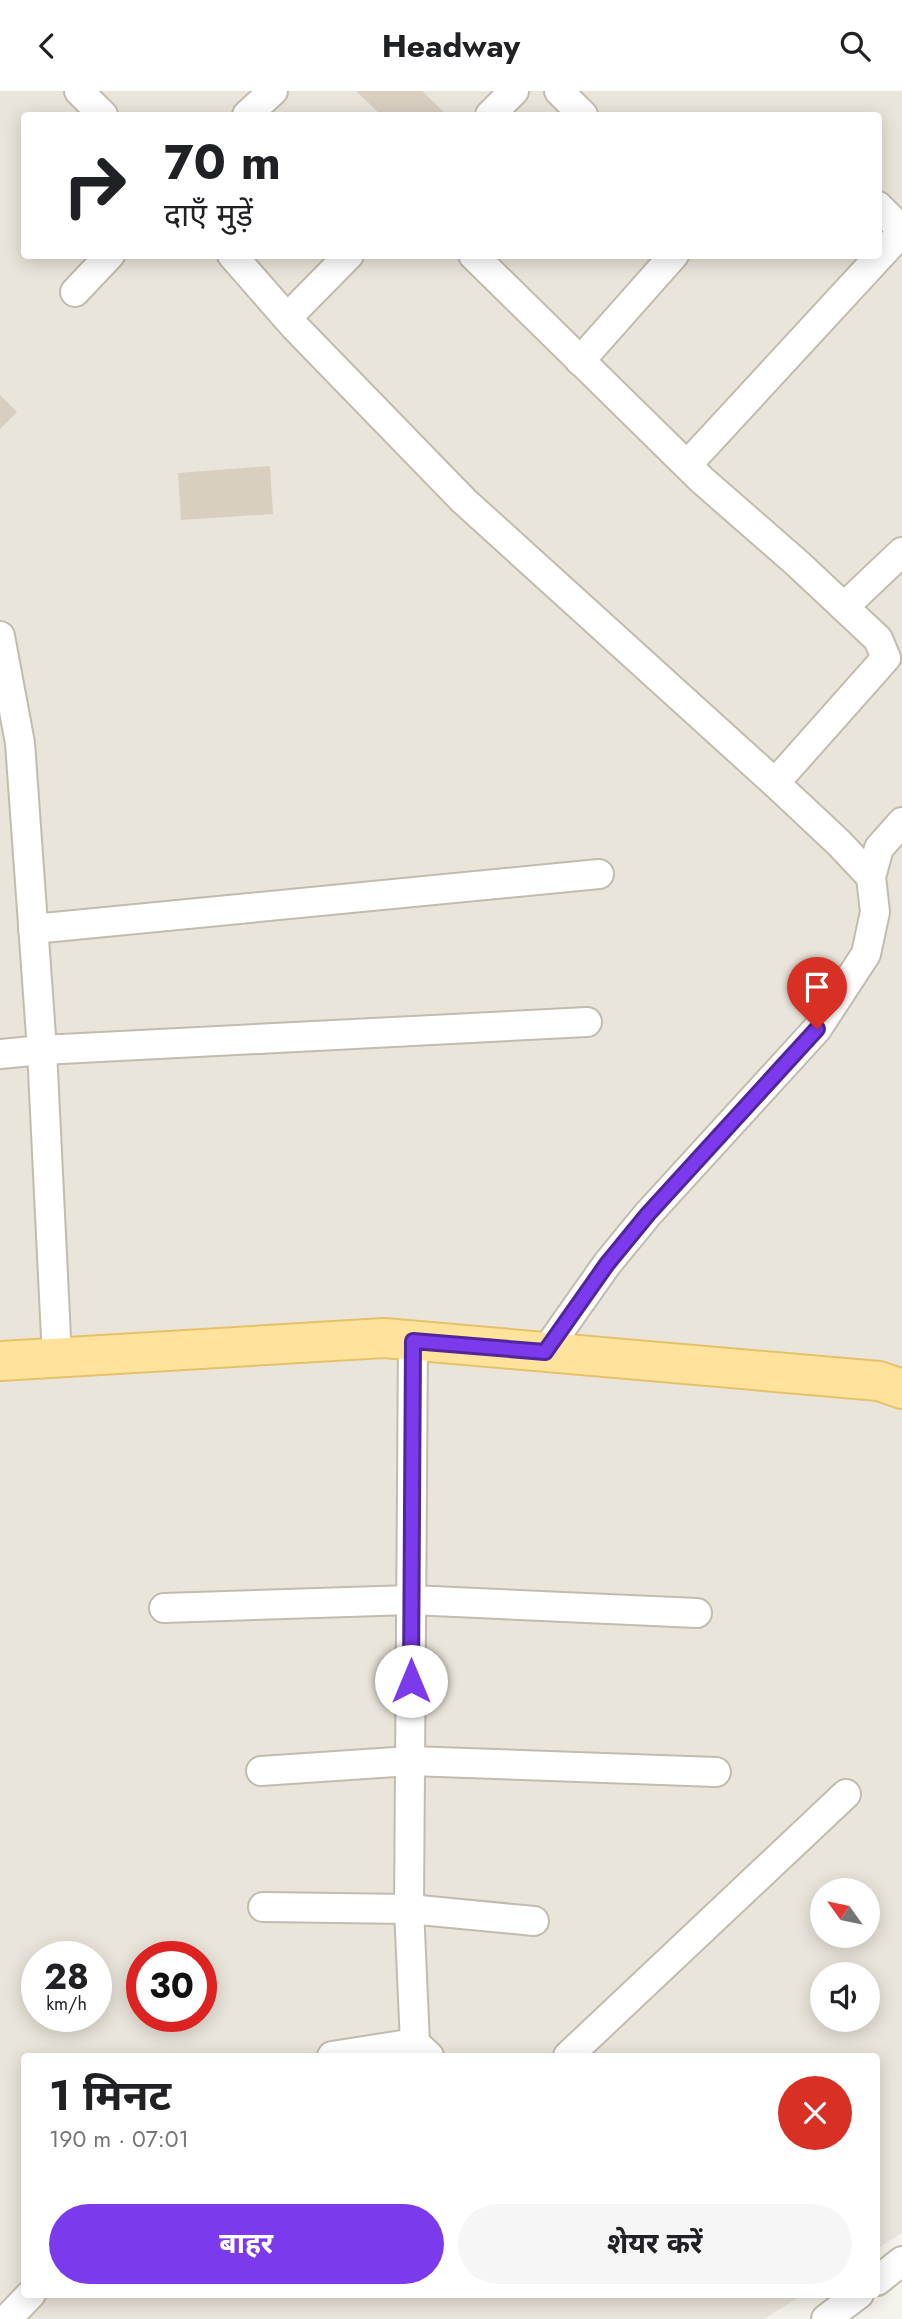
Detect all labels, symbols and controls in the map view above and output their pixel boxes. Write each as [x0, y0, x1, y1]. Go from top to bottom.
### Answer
text: Headway [382, 23, 520, 69]
icon: back [28, 27, 66, 65]
icon: search [836, 27, 874, 65]
text: 70 m [164, 127, 281, 197]
icon: right [49, 140, 140, 231]
text: दाएँ मुड़ें [164, 192, 253, 238]
pin [787, 957, 847, 1029]
icon: arrive [798, 968, 836, 1006]
position arrow [374, 1644, 448, 1718]
north arrow [810, 1878, 880, 1948]
map controls [810, 1878, 880, 2032]
speed limit sign: 30 [126, 1941, 217, 2032]
text: 28 [44, 1952, 89, 2002]
button: sound [810, 1962, 880, 2032]
text: km/h [46, 1991, 87, 2017]
text: 1 मिनट [49, 2065, 171, 2126]
button: close [778, 2076, 852, 2150]
text: 190 m · 07:01 [49, 2122, 189, 2156]
button: बाहर [49, 2204, 444, 2284]
button: शेयर करें [458, 2204, 852, 2284]

